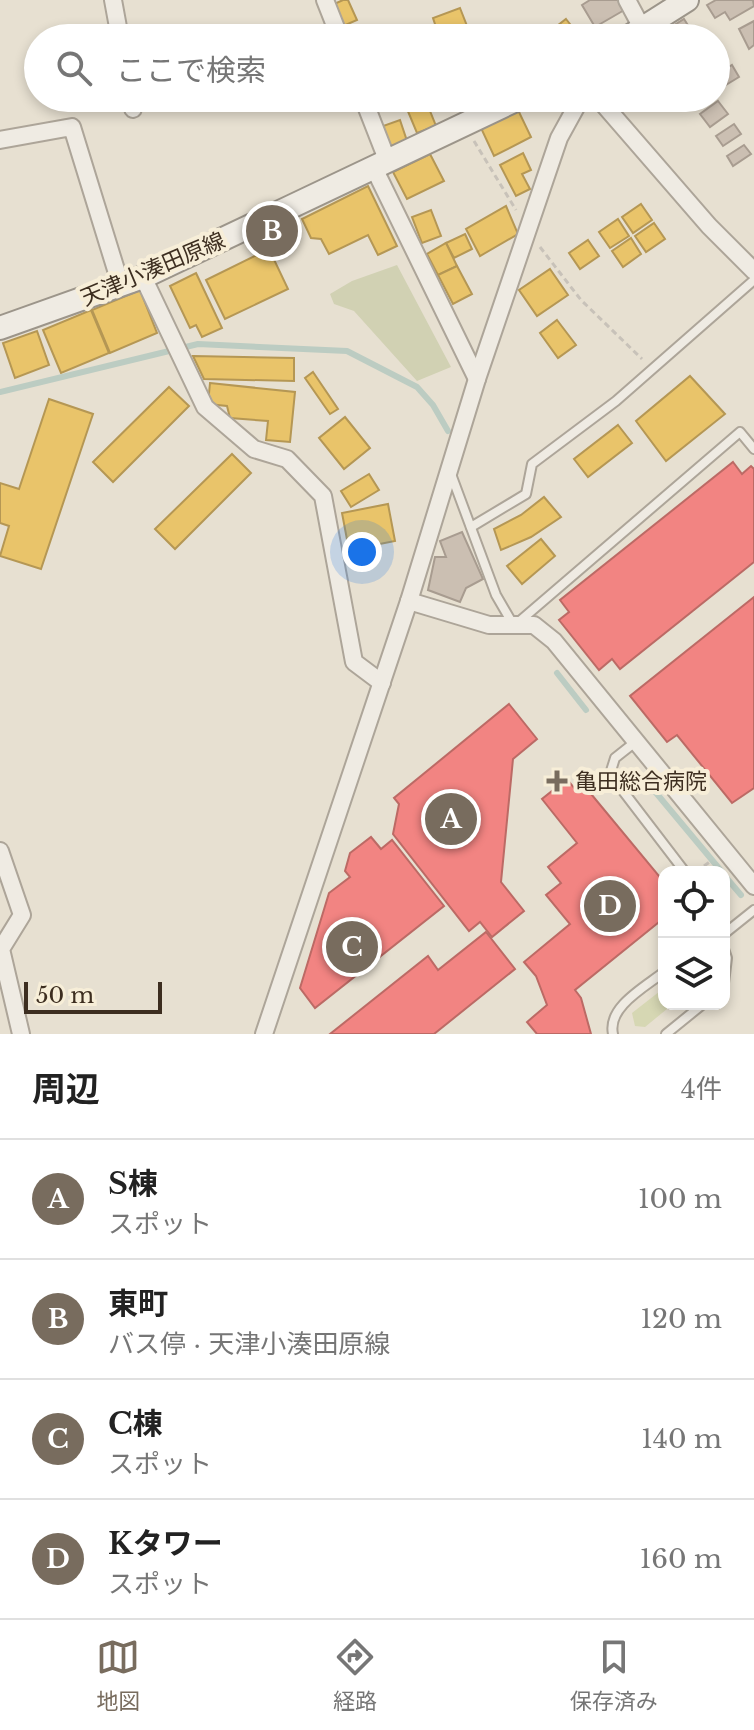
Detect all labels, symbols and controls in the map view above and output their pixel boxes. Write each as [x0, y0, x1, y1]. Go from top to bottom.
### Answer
search box [24, 24, 730, 112]
icon: search [52, 46, 96, 90]
text: ここで検索 [116, 52, 266, 89]
pin: B [246, 201, 298, 261]
street label: 天津小湊田原線 [77, 226, 229, 312]
your location [342, 532, 382, 572]
place label: 亀田総合病院 [575, 768, 707, 795]
marker: 亀田総合病院 [546, 770, 568, 792]
pin: A [425, 789, 477, 849]
map controls [658, 866, 730, 1010]
button: locate [658, 866, 730, 938]
pin: D [584, 876, 636, 936]
pin: C [326, 917, 378, 977]
button: layers [658, 938, 730, 1010]
scale bar [24, 978, 162, 1014]
text: 50 m [36, 982, 94, 1009]
text: 周辺 [32, 1068, 100, 1110]
text: 4件 [681, 1073, 722, 1105]
text: S棟 [108, 1165, 158, 1202]
text: A [47, 1183, 69, 1215]
text: 100 m [638, 1183, 722, 1215]
text: スポット [108, 1208, 212, 1240]
text: 東町 [108, 1285, 168, 1322]
text: B [48, 1303, 68, 1335]
text: 120 m [640, 1303, 722, 1335]
text: バス停 · 天津小湊田原線 [108, 1328, 390, 1360]
text: C棟 [108, 1405, 163, 1442]
text: C [47, 1423, 69, 1455]
text: 140 m [641, 1423, 722, 1455]
text: スポット [108, 1448, 212, 1480]
text: Kタワー [108, 1525, 223, 1562]
text: D [46, 1543, 70, 1575]
text: 160 m [640, 1543, 722, 1575]
text: スポット [108, 1568, 212, 1600]
tab: 地図 [96, 1635, 140, 1715]
tab: 経路 [333, 1635, 377, 1715]
tab: 保存済み [570, 1635, 658, 1715]

